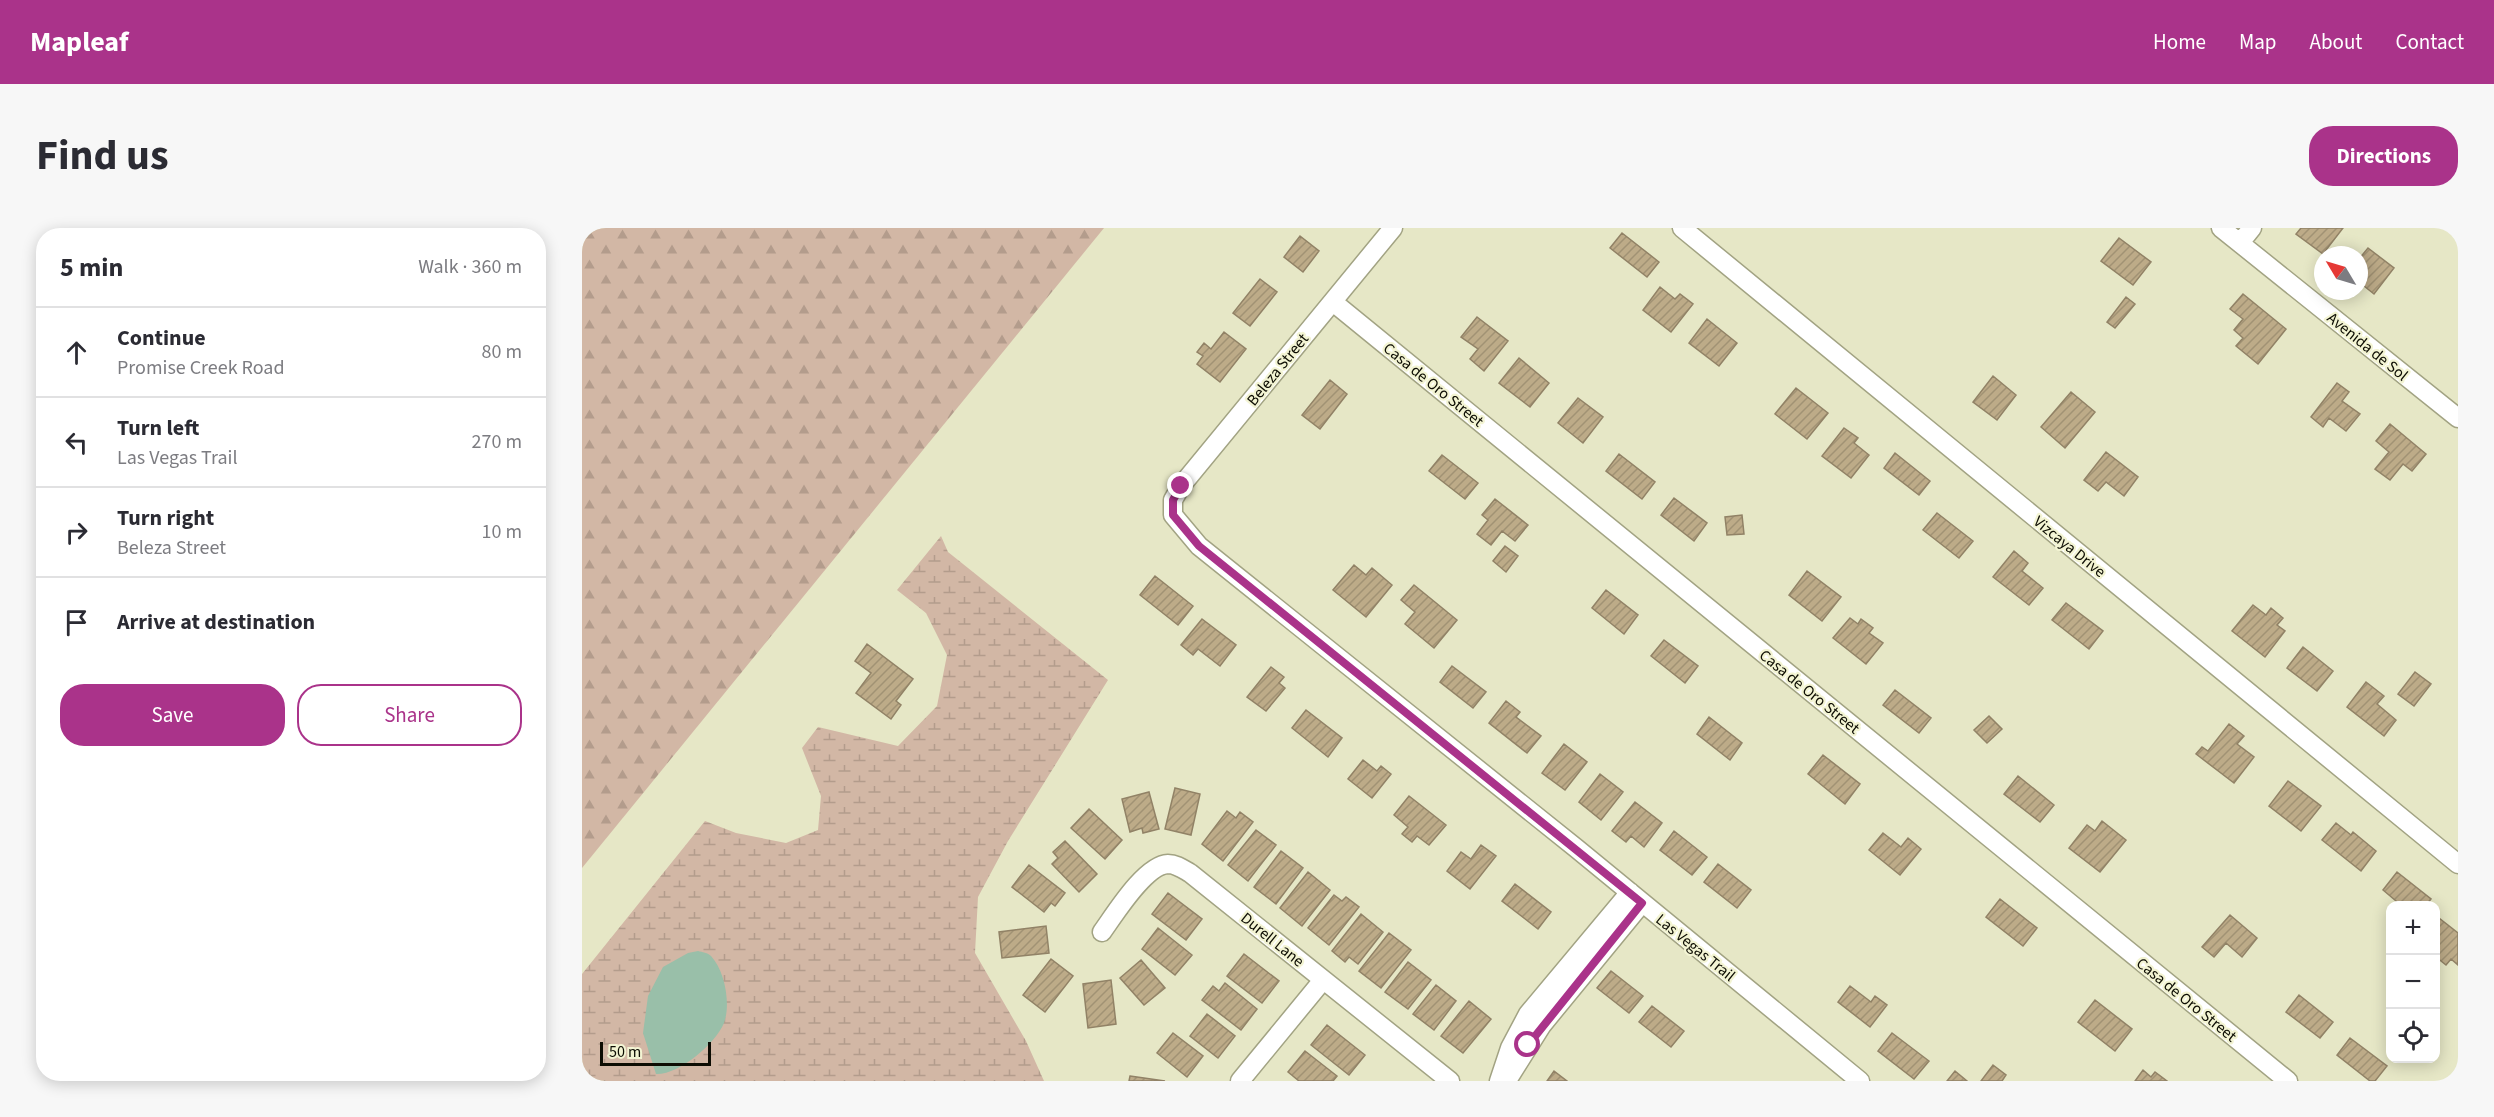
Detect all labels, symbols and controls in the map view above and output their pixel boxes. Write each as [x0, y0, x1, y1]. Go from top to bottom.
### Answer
text: Mapleaf [30, 22, 129, 62]
text: Home [2153, 27, 2206, 57]
text: Map [2239, 27, 2277, 57]
text: About [2310, 27, 2362, 57]
text: Contact [2395, 27, 2464, 57]
text: Find us [36, 126, 169, 186]
button: Directions [2309, 126, 2458, 186]
north arrow [2314, 246, 2368, 300]
text: 5 min [60, 249, 123, 286]
text: Walk · 360 m [418, 253, 522, 281]
street label: Avenida de Sol [2322, 307, 2412, 386]
text: Continue [117, 322, 206, 354]
street label: Beleza Street [1242, 328, 1314, 410]
icon: ahead [60, 336, 93, 369]
street label: Casa de Oro Street [1379, 337, 1489, 432]
text: 80 m [482, 338, 522, 366]
text: Promise Creek Road [117, 354, 285, 382]
text: Turn left [117, 412, 199, 444]
icon: left [60, 426, 93, 459]
text: 270 m [472, 428, 522, 456]
text: Las Vegas Trail [117, 444, 237, 472]
route end [1167, 472, 1193, 498]
text: Turn right [117, 502, 214, 534]
street label: Vizcaya Drive [2029, 511, 2110, 583]
icon: right [60, 516, 93, 549]
text: 10 m [482, 518, 522, 546]
text: Beleza Street [117, 534, 226, 562]
icon: arrive [60, 606, 93, 639]
text: Arrive at destination [117, 606, 315, 638]
street label: Casa de Oro Street [1755, 644, 1865, 739]
button: Save [60, 684, 285, 746]
button: Share [297, 684, 522, 746]
map controls [2386, 901, 2440, 1063]
button: + [2386, 901, 2440, 955]
street label: Durell Lane [1236, 907, 1309, 972]
street label: Las Vegas Trail [1651, 909, 1740, 987]
street label: Casa de Oro Street [2132, 952, 2242, 1047]
button: − [2386, 955, 2440, 1009]
button: locate [2386, 1009, 2440, 1063]
route start [1514, 1031, 1540, 1057]
scale bar [600, 1039, 711, 1066]
text: 50 m [609, 1041, 641, 1063]

